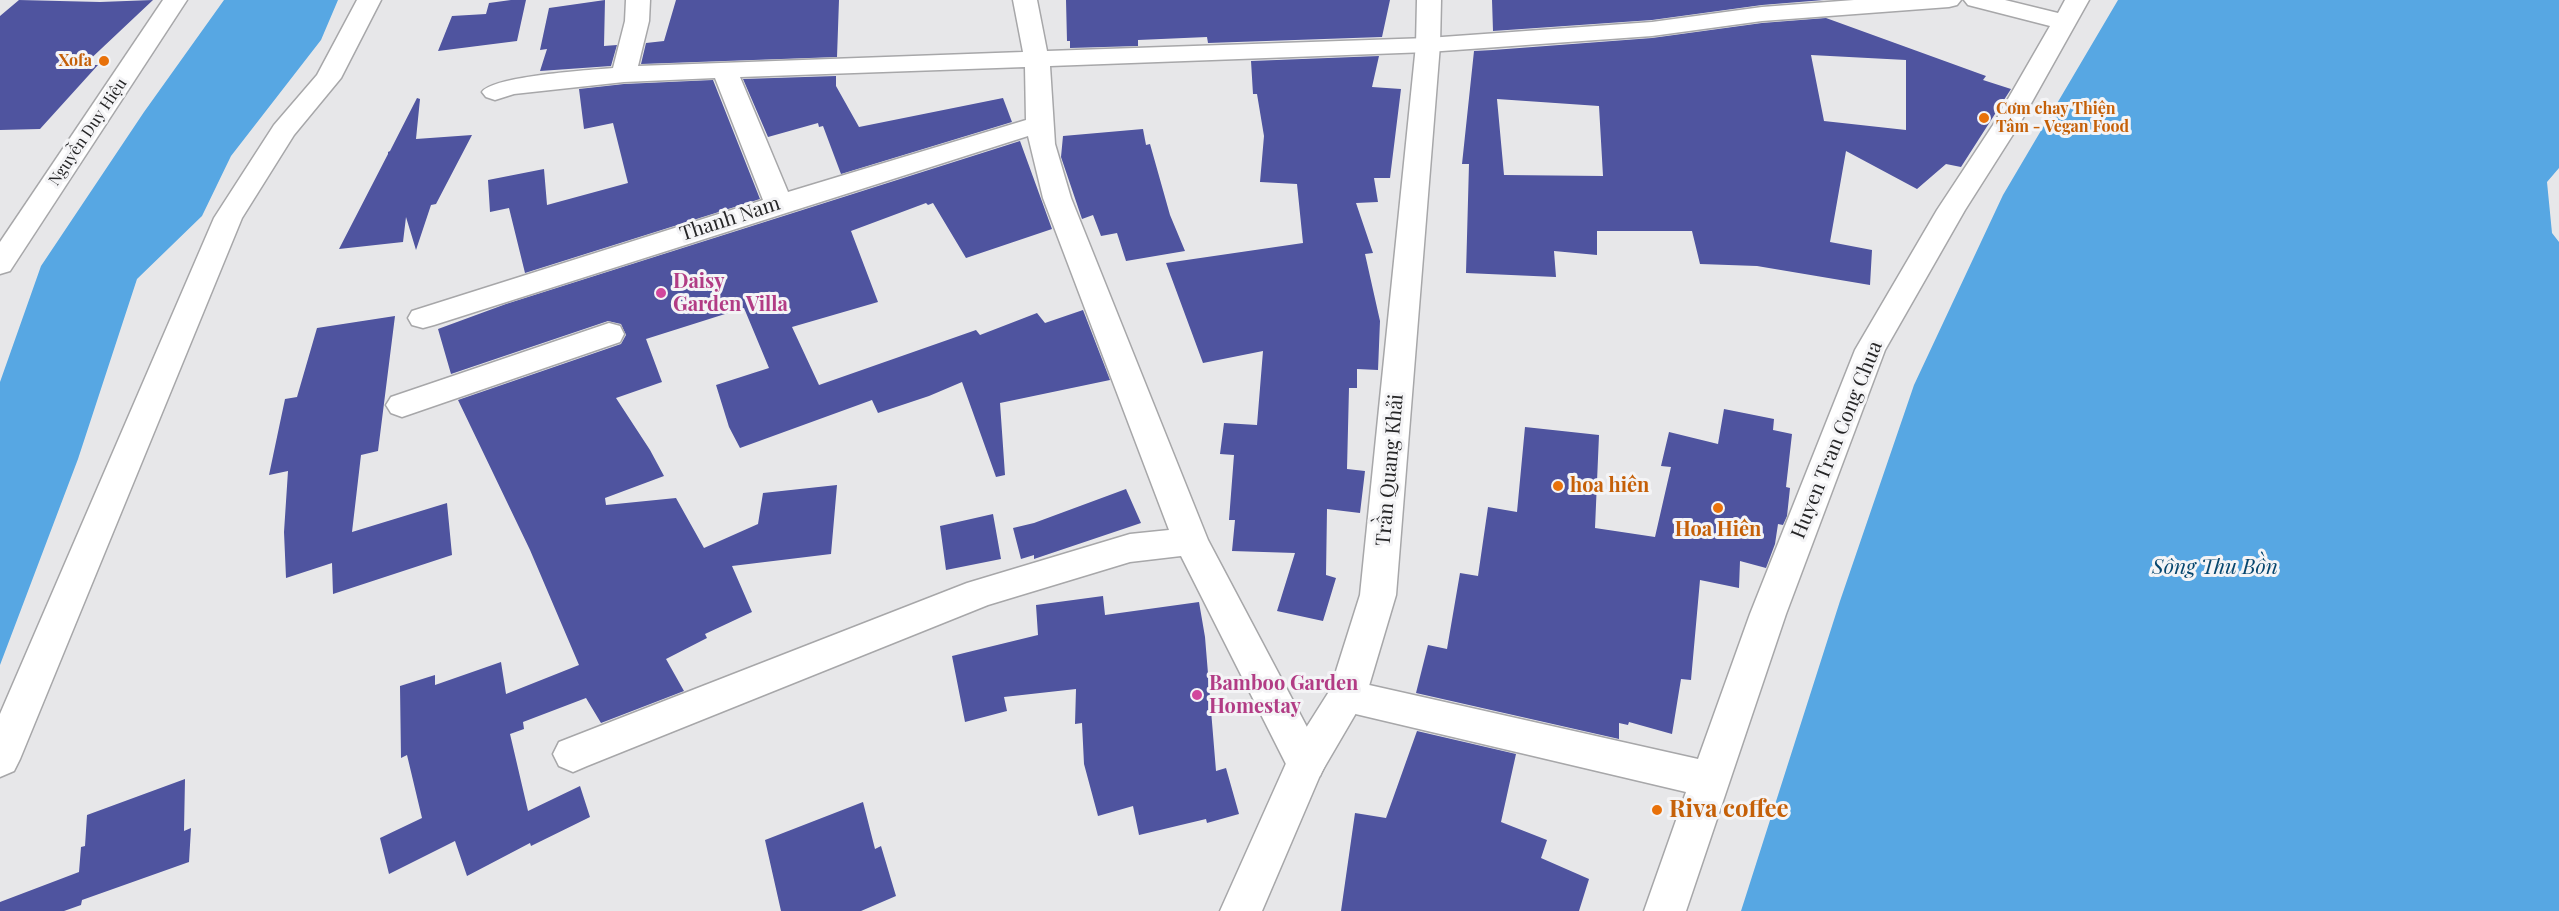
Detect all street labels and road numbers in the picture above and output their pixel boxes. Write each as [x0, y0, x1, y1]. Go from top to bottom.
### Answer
street label: Nguyễn Duy Hiệu [45, 75, 131, 189]
street label: Thanh Nam [677, 191, 783, 247]
street label: Huyen Tran Cong Chua [1786, 338, 1888, 542]
street label: Trần Quang Khải [1371, 393, 1409, 547]

